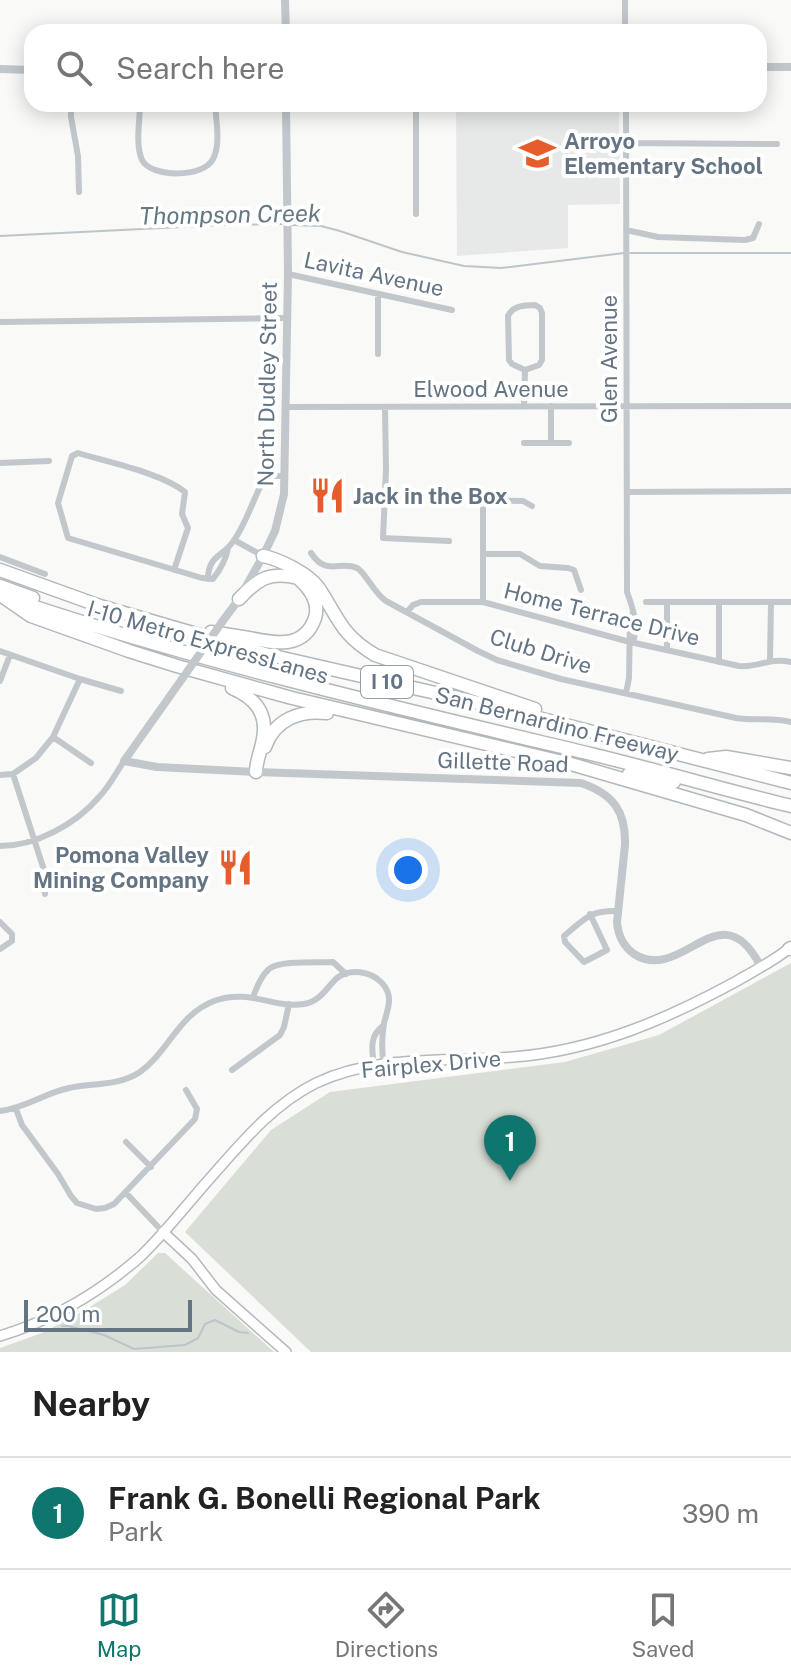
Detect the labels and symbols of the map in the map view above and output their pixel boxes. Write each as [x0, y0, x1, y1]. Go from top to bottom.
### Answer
place label: Arroyo Elementary School [564, 128, 763, 179]
school or university icon: Arroyo Elementary School [519, 135, 557, 173]
water label: Thompson Creek [139, 198, 321, 230]
street label: Lavita Avenue [302, 246, 446, 302]
street label: North Dudley Street [252, 281, 282, 487]
street label: Glen Avenue [596, 295, 622, 423]
street label: Elwood Avenue [413, 376, 569, 402]
restaurant icon: Jack in the Box [308, 477, 346, 515]
place label: Jack in the Box [353, 483, 508, 509]
street label: Home Terrace Drive [501, 577, 703, 651]
street label: I-10 Metro ExpressLanes [85, 595, 331, 689]
street label: Club Drive [487, 623, 595, 679]
road number: I 10 [361, 666, 413, 698]
street label: San Bernardino Freeway [433, 681, 682, 767]
street label: Gillette Road [437, 747, 569, 777]
place label: Pomona Valley Mining Company [33, 842, 210, 893]
restaurant icon: Pomona Valley Mining Company [216, 849, 254, 887]
your location [388, 850, 428, 890]
street label: Fairplex Drive [360, 1045, 502, 1083]
pin: 1 [484, 1115, 536, 1181]
scale bar [24, 1296, 192, 1332]

